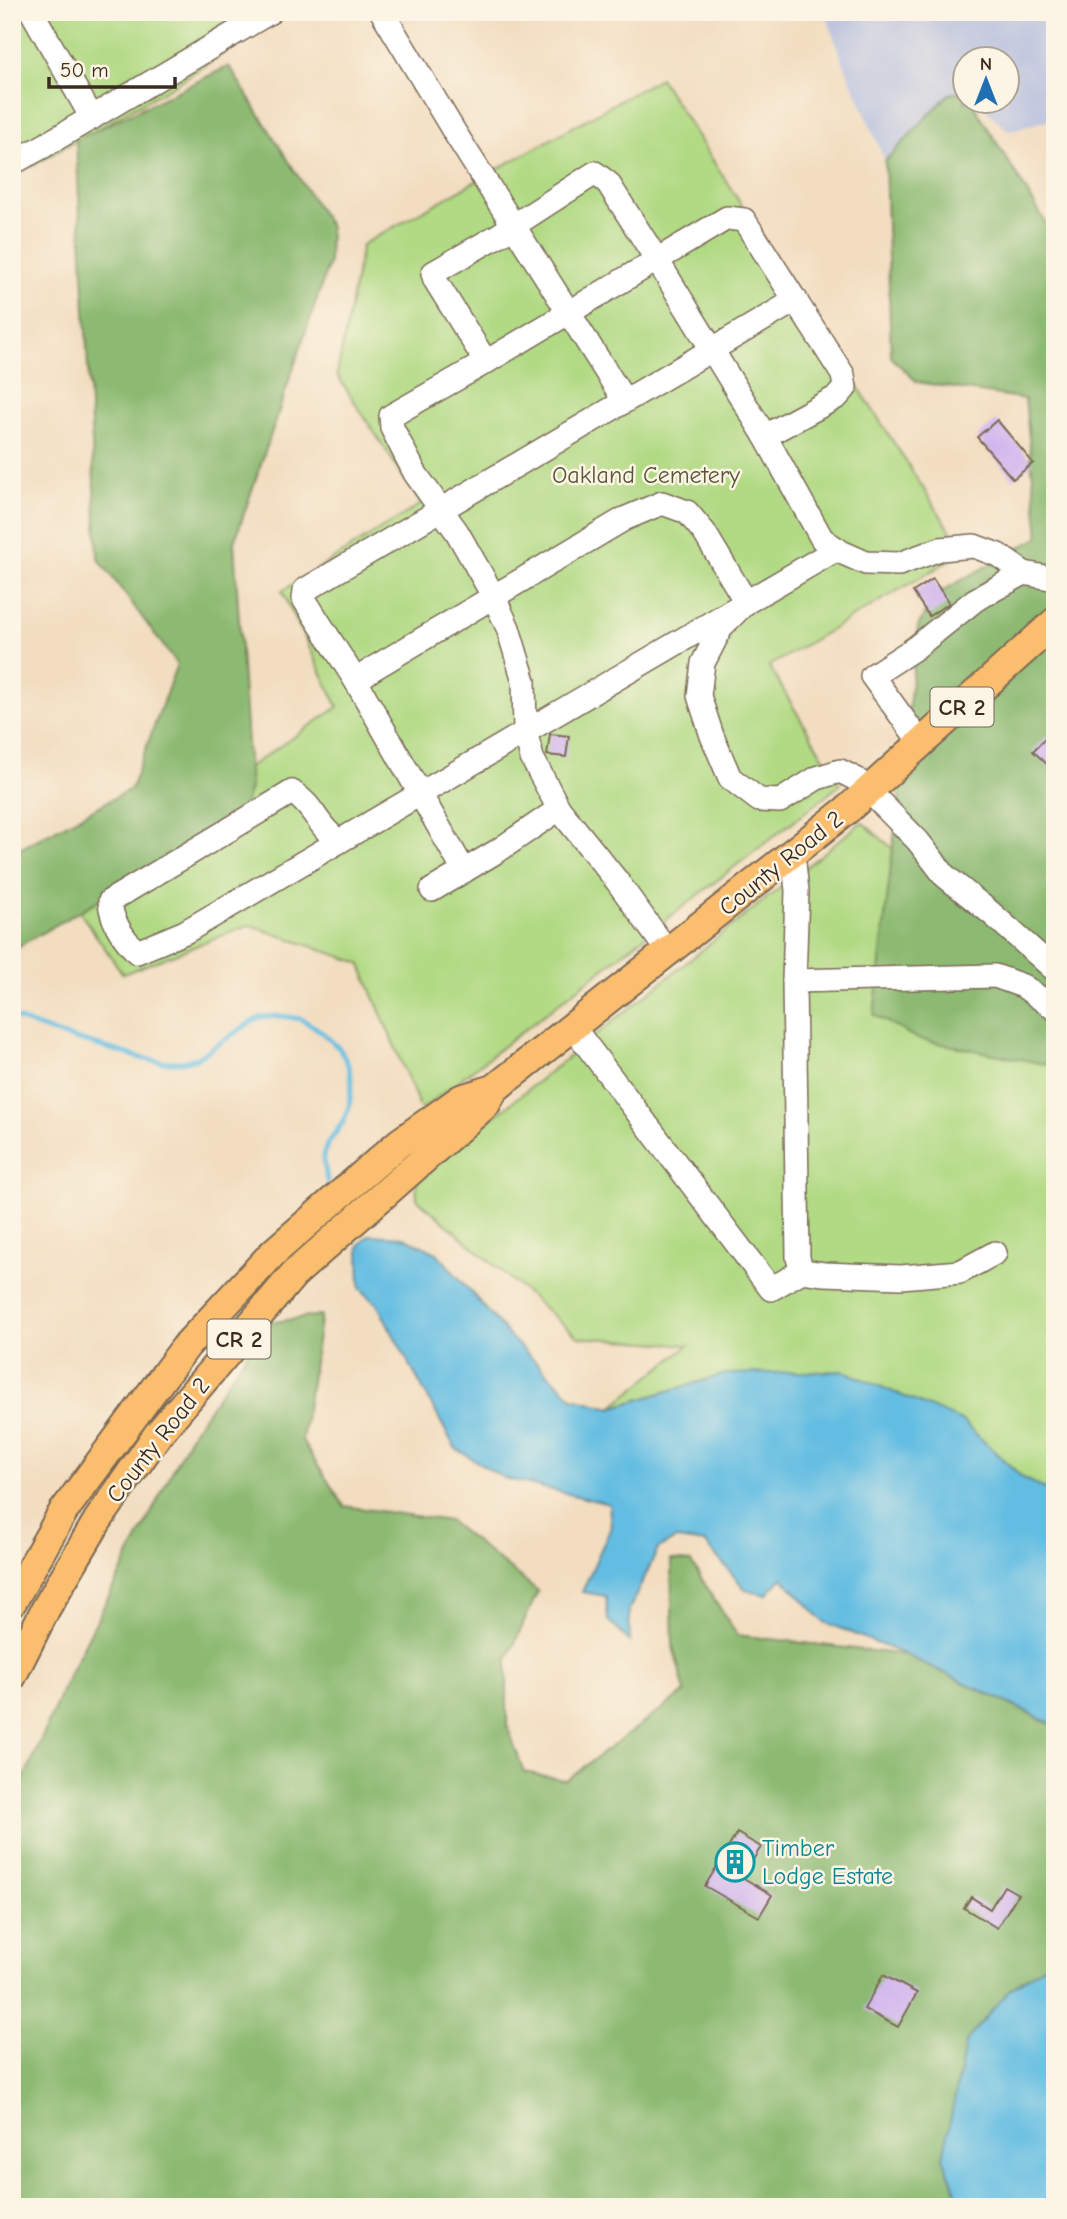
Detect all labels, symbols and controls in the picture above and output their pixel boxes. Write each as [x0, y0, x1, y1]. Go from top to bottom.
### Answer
scale bar [49, 46, 175, 90]
north arrow [951, 46, 1021, 116]
text: N [980, 53, 992, 75]
text: 50 m [60, 58, 109, 82]
park label: Oakland Cemetery [552, 461, 740, 489]
road number: CR 2 [930, 688, 993, 726]
street label: County Road 2 [714, 805, 848, 921]
road number: CR 2 [208, 1320, 270, 1358]
street label: County Road 2 [100, 1372, 216, 1508]
place label: Timber Lodge Estate [762, 1834, 893, 1890]
building icon: Timber Lodge Estate [714, 1841, 756, 1883]

